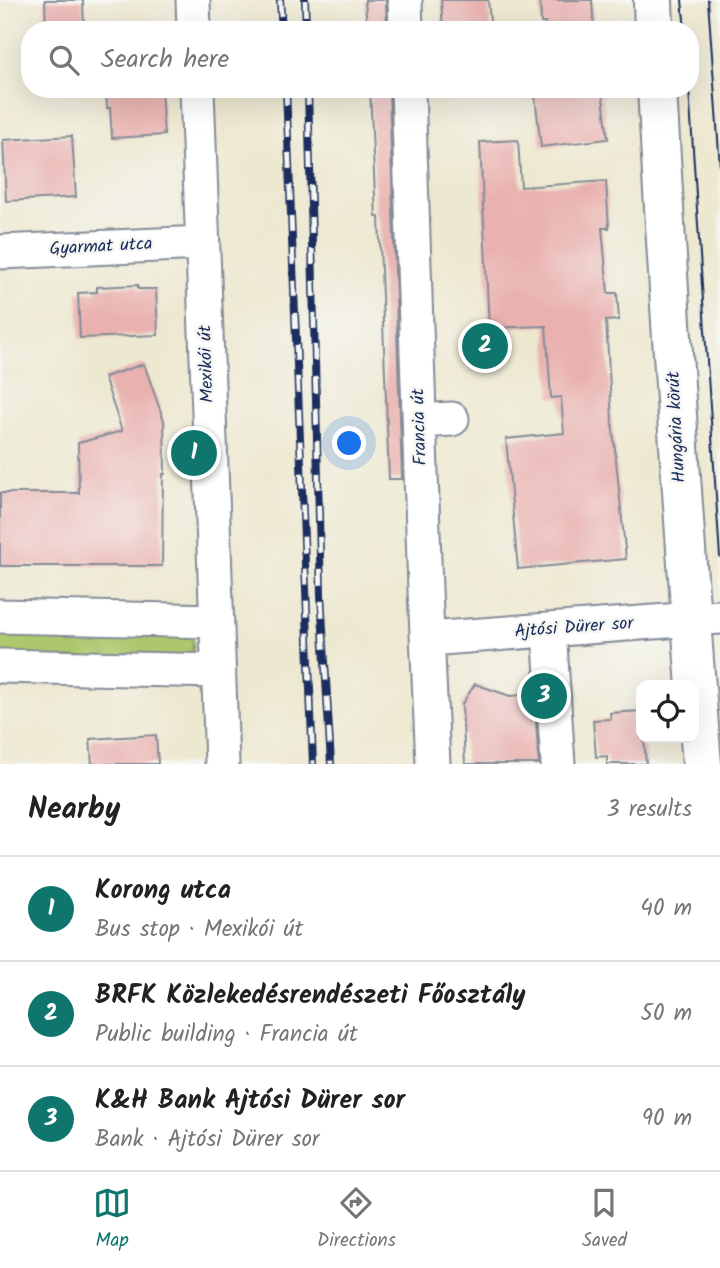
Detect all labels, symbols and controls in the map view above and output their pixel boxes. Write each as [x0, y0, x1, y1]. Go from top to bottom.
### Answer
search box [21, 21, 699, 98]
text: Search here [101, 39, 229, 81]
icon: search [45, 41, 83, 79]
street label: Gyarmat utca [49, 230, 153, 264]
pin: 2 [462, 320, 508, 372]
street label: Mexikói út [191, 324, 223, 403]
street label: Hungária körút [660, 370, 694, 483]
street label: Francia út [404, 387, 436, 466]
your location [332, 426, 366, 460]
pin: 1 [171, 427, 217, 479]
street label: Ajtósi Dürer sor [514, 609, 635, 647]
pin: 3 [521, 670, 567, 722]
map controls [636, 680, 699, 743]
button: locate [636, 680, 699, 743]
text: Nearby [28, 786, 120, 834]
text: 3 results [606, 792, 692, 828]
text: Korong utca [95, 870, 231, 912]
text: 1 [48, 891, 54, 927]
text: 40 m [640, 891, 692, 927]
text: Bus stop · Mexikói út [95, 912, 303, 948]
text: BRFK Közlekedésrendészeti Főosztály [95, 975, 526, 1017]
text: 2 [44, 996, 58, 1032]
text: 50 m [641, 996, 692, 1032]
text: Public building · Francia út [95, 1017, 358, 1053]
text: K&H Bank Ajtósi Dürer sor [95, 1080, 405, 1122]
text: 3 [45, 1101, 57, 1137]
text: 90 m [642, 1101, 692, 1137]
text: Bank · Ajtósi Dürer sor [95, 1122, 319, 1158]
tab: Map [93, 1184, 131, 1256]
tab: Directions [317, 1184, 396, 1256]
tab: Saved [582, 1184, 627, 1256]

